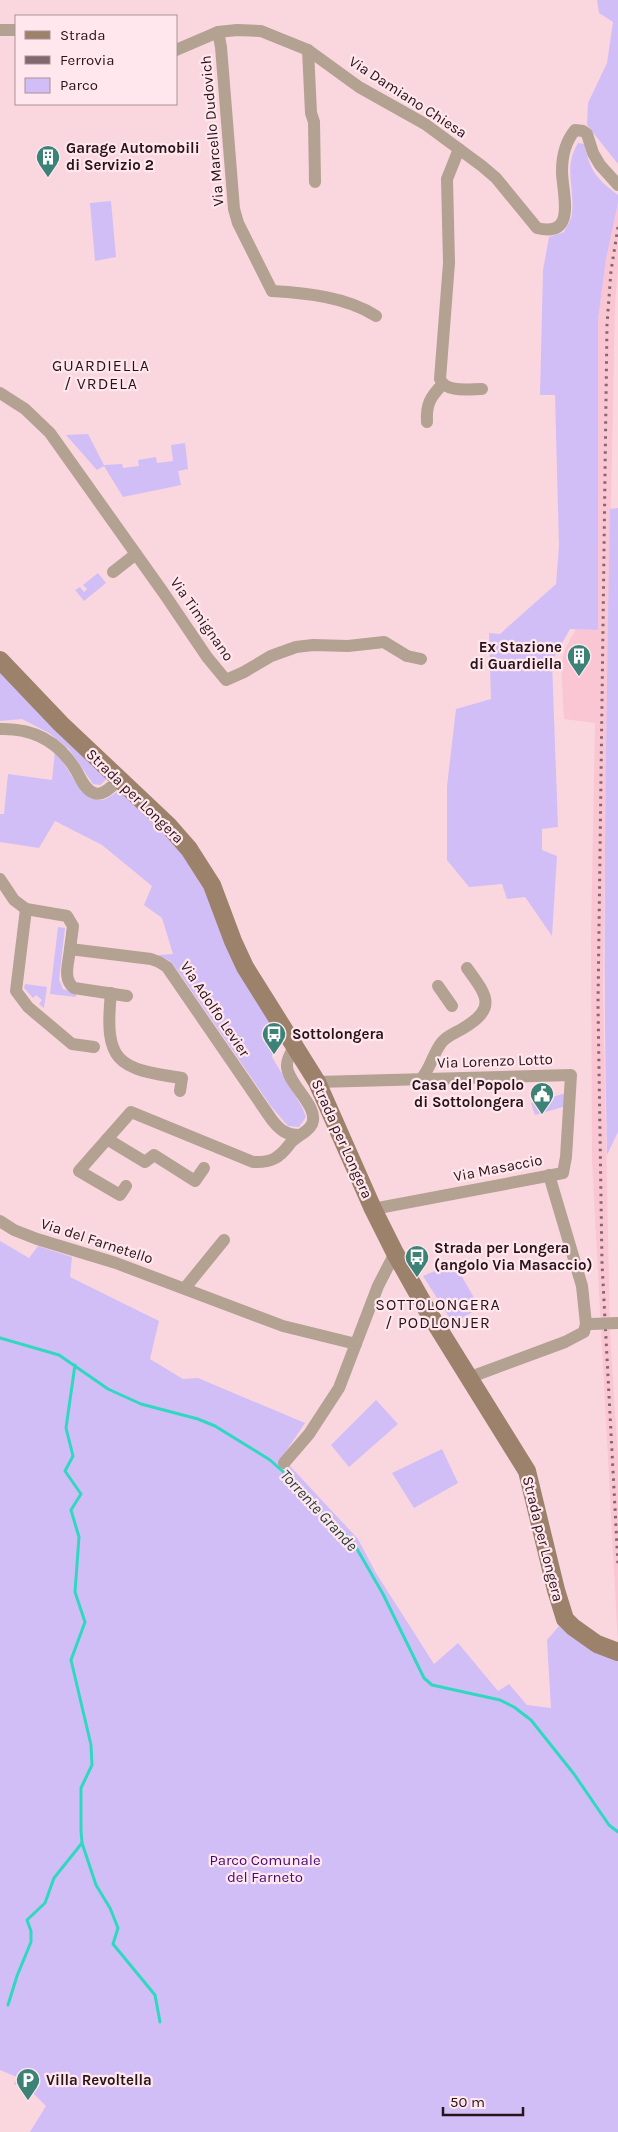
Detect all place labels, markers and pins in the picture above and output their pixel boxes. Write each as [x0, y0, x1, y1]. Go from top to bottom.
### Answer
place label: Garage Automobili di Servizio 2 [66, 139, 200, 174]
building icon: Garage Automobili di Servizio 2 [35, 144, 61, 178]
place label: Ex Stazione di Guardiella [470, 638, 562, 673]
building icon: Ex Stazione di Guardiella [566, 643, 592, 677]
bus stop icon: Sottolongera [261, 1021, 287, 1055]
place label: Sottolongera [292, 1025, 384, 1043]
place label: Casa del Popolo di Sottolongera [412, 1076, 524, 1111]
public building icon: Casa del Popolo di Sottolongera [529, 1081, 555, 1115]
place label: Strada per Longera (angolo Via Masaccio) [434, 1239, 593, 1274]
bus stop icon: Strada per Longera (angolo Via Masaccio) [404, 1244, 430, 1278]
parking icon: Villa Revoltella [15, 2067, 41, 2101]
place label: Villa Revoltella [46, 2071, 152, 2089]

